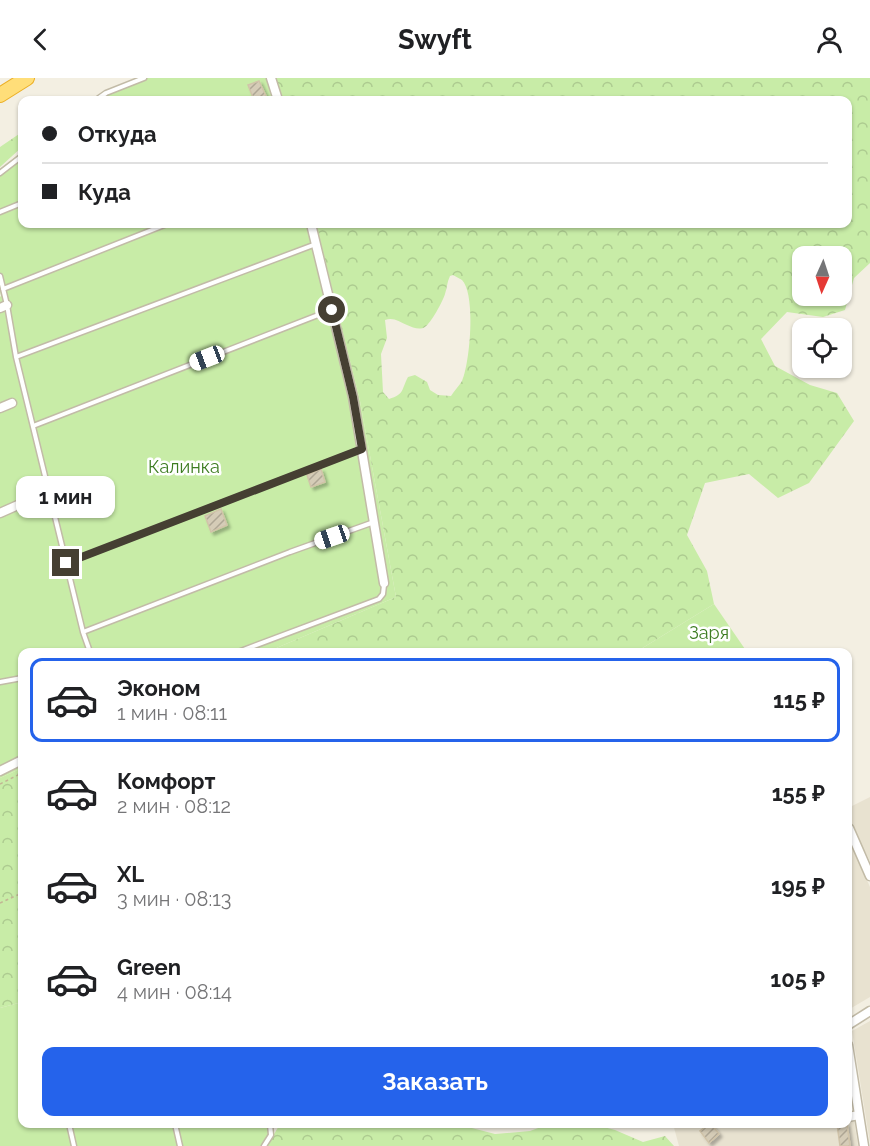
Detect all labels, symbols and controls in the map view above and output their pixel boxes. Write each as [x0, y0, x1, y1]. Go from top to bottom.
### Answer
icon: back [24, 23, 57, 56]
icon: person [813, 23, 846, 56]
text: Swyft [398, 24, 472, 55]
text: Откуда [78, 121, 157, 147]
text: Куда [78, 179, 131, 205]
north arrow [792, 246, 852, 306]
map controls [792, 246, 852, 378]
route start [318, 296, 345, 323]
button: locate [792, 318, 852, 378]
car [187, 343, 227, 373]
park label: Калинка [148, 456, 220, 477]
callout: 1 мин [16, 476, 116, 518]
text: 1 мин [39, 485, 92, 509]
car [312, 523, 352, 551]
route end [52, 549, 79, 576]
park label: Заря [689, 622, 729, 643]
icon: car [45, 673, 99, 727]
text: Эконом [117, 675, 201, 701]
text: 115 ₽ [773, 687, 825, 713]
text: 1 мин · 08:11 [117, 701, 227, 725]
icon: car [45, 766, 99, 820]
text: Комфорт [117, 768, 215, 794]
text: 155 ₽ [772, 780, 825, 806]
text: 2 мин · 08:12 [117, 794, 231, 818]
icon: car [45, 859, 99, 913]
text: XL [117, 861, 144, 887]
text: 195 ₽ [771, 873, 825, 899]
text: 3 мин · 08:13 [117, 887, 231, 911]
icon: car [45, 952, 99, 1006]
text: Green [117, 954, 181, 980]
text: 105 ₽ [770, 966, 825, 992]
text: 4 мин · 08:14 [117, 980, 232, 1004]
button: Заказать [42, 1047, 828, 1116]

